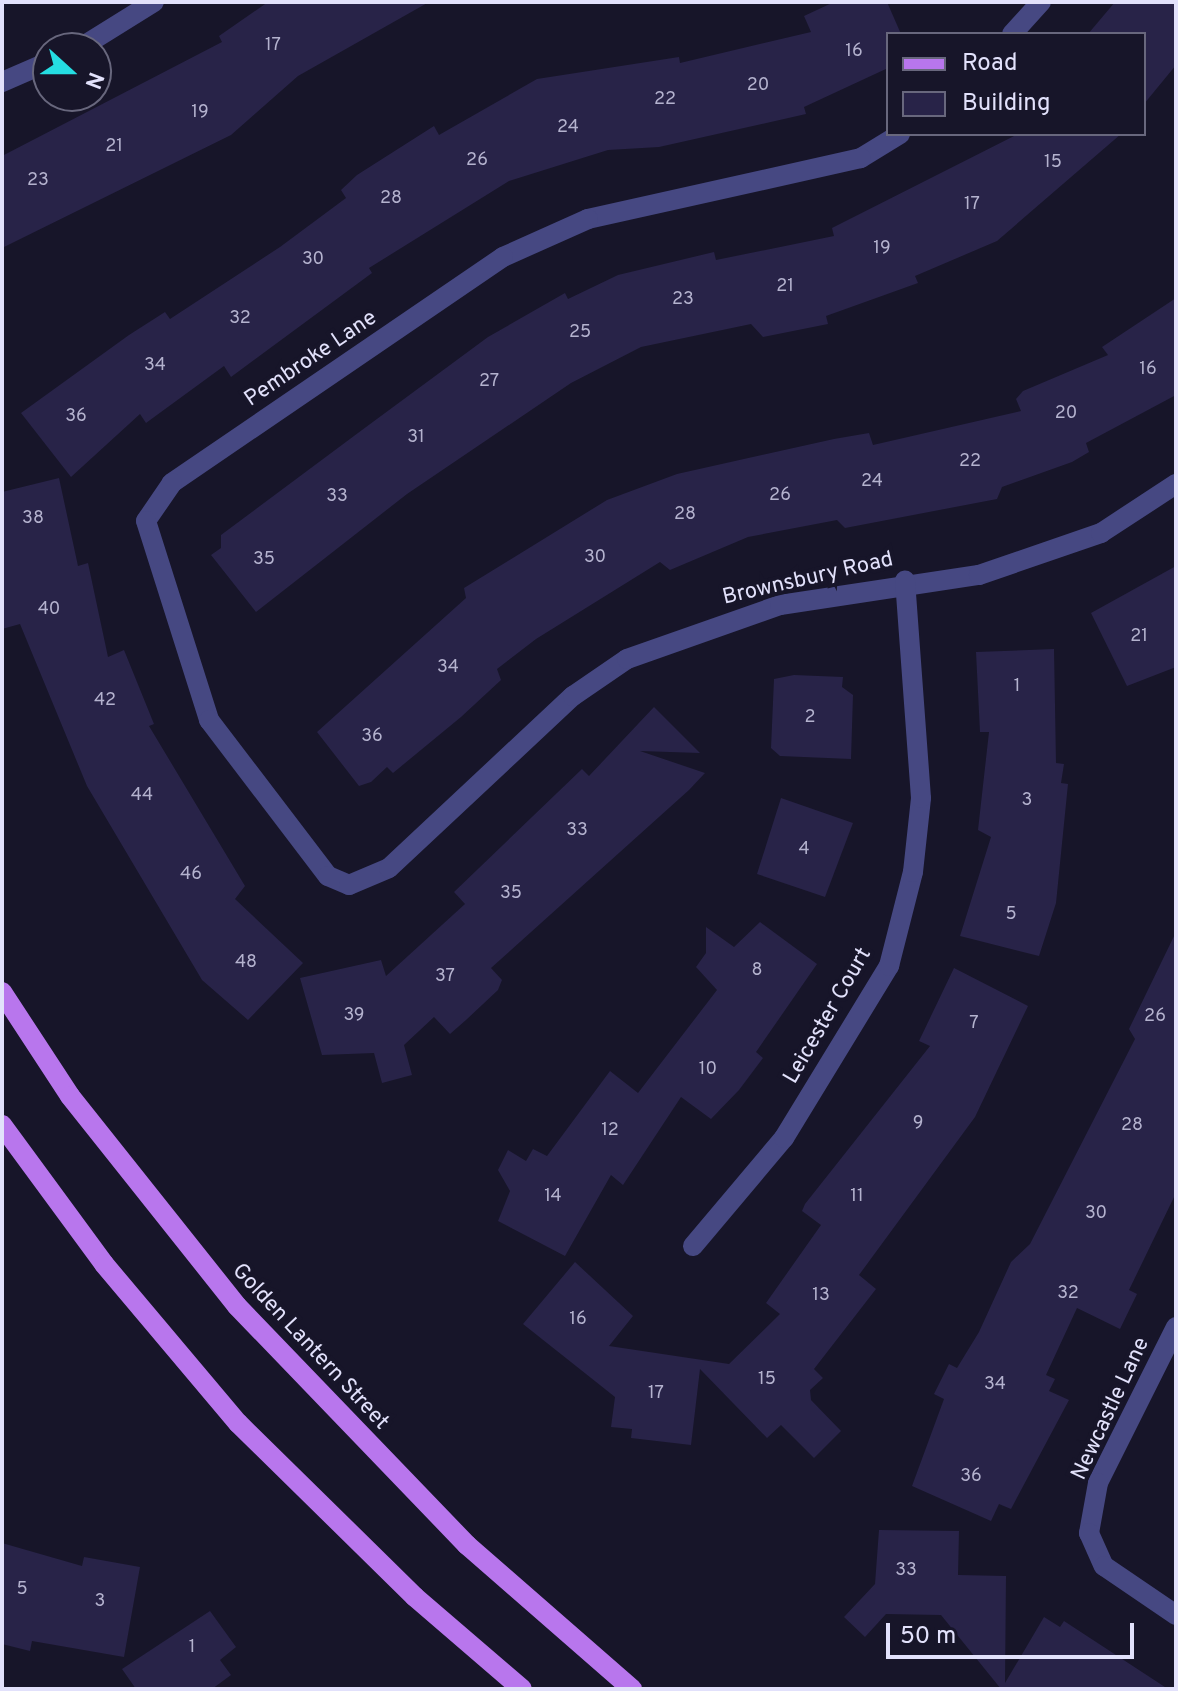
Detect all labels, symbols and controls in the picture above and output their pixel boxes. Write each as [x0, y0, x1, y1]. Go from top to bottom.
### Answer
north arrow [32, 32, 112, 112]
legend [886, 32, 1146, 136]
house number: 17 [265, 35, 281, 57]
house number: 16 [845, 41, 863, 63]
text: Road [962, 49, 1018, 79]
text: N [78, 68, 108, 92]
house number: 20 [747, 75, 769, 97]
house number: 22 [654, 89, 676, 111]
text: Building [962, 89, 1051, 119]
house number: 19 [191, 102, 209, 124]
house number: 24 [557, 117, 579, 139]
house number: 21 [105, 136, 123, 158]
house number: 26 [466, 150, 488, 172]
house number: 15 [1044, 152, 1062, 174]
house number: 23 [27, 170, 49, 192]
house number: 28 [380, 188, 402, 210]
house number: 17 [964, 194, 980, 216]
house number: 19 [873, 238, 891, 260]
house number: 30 [302, 249, 324, 271]
house number: 21 [776, 276, 794, 298]
house number: 23 [672, 289, 694, 311]
street label: Pembroke Lane [240, 305, 382, 413]
house number: 32 [229, 308, 251, 330]
house number: 25 [569, 322, 591, 344]
house number: 34 [144, 355, 166, 377]
house number: 16 [1139, 359, 1157, 381]
house number: 27 [479, 371, 499, 393]
house number: 20 [1055, 403, 1077, 425]
house number: 36 [65, 406, 87, 428]
house number: 31 [407, 427, 425, 449]
house number: 22 [959, 451, 981, 473]
house number: 24 [861, 471, 883, 493]
house number: 26 [769, 485, 791, 507]
house number: 33 [326, 486, 348, 508]
house number: 28 [674, 504, 696, 526]
house number: 38 [22, 508, 44, 530]
house number: 30 [584, 547, 606, 569]
street label: Brownsbury Road [720, 547, 896, 611]
house number: 35 [253, 549, 275, 571]
house number: 40 [38, 599, 60, 621]
house number: 21 [1130, 626, 1148, 648]
house number: 34 [437, 657, 459, 679]
house number: 1 [1014, 676, 1020, 698]
house number: 42 [94, 690, 116, 712]
house number: 2 [804, 707, 816, 729]
house number: 36 [361, 726, 383, 748]
house number: 44 [131, 785, 153, 807]
house number: 3 [1022, 790, 1032, 812]
house number: 33 [566, 820, 588, 842]
house number: 4 [798, 839, 810, 861]
house number: 46 [180, 864, 202, 886]
house number: 35 [500, 883, 522, 905]
house number: 5 [1005, 904, 1017, 926]
street label: Leicester Court [778, 943, 878, 1089]
house number: 48 [235, 952, 257, 974]
house number: 8 [752, 960, 762, 982]
house number: 37 [435, 966, 455, 988]
house number: 39 [343, 1005, 365, 1027]
house number: 26 [1144, 1006, 1166, 1028]
house number: 7 [969, 1013, 979, 1035]
house number: 10 [699, 1059, 717, 1081]
house number: 9 [913, 1113, 923, 1135]
house number: 28 [1121, 1115, 1143, 1137]
house number: 12 [601, 1120, 619, 1142]
house number: 14 [544, 1186, 562, 1208]
house number: 11 [850, 1186, 864, 1208]
house number: 30 [1085, 1203, 1107, 1225]
street label: Golden Lantern Street [226, 1258, 394, 1436]
house number: 32 [1057, 1283, 1079, 1305]
house number: 13 [812, 1285, 830, 1307]
house number: 16 [569, 1309, 587, 1331]
street label: Newcastle Lane [1066, 1333, 1156, 1485]
house number: 15 [758, 1369, 776, 1391]
house number: 34 [984, 1374, 1006, 1396]
house number: 17 [648, 1383, 664, 1405]
house number: 36 [960, 1466, 982, 1488]
house number: 33 [895, 1560, 917, 1582]
house number: 5 [16, 1579, 28, 1601]
house number: 3 [95, 1591, 105, 1613]
scale bar [890, 1607, 1138, 1657]
text: 50 m [900, 1622, 956, 1652]
house number: 1 [189, 1637, 195, 1659]

